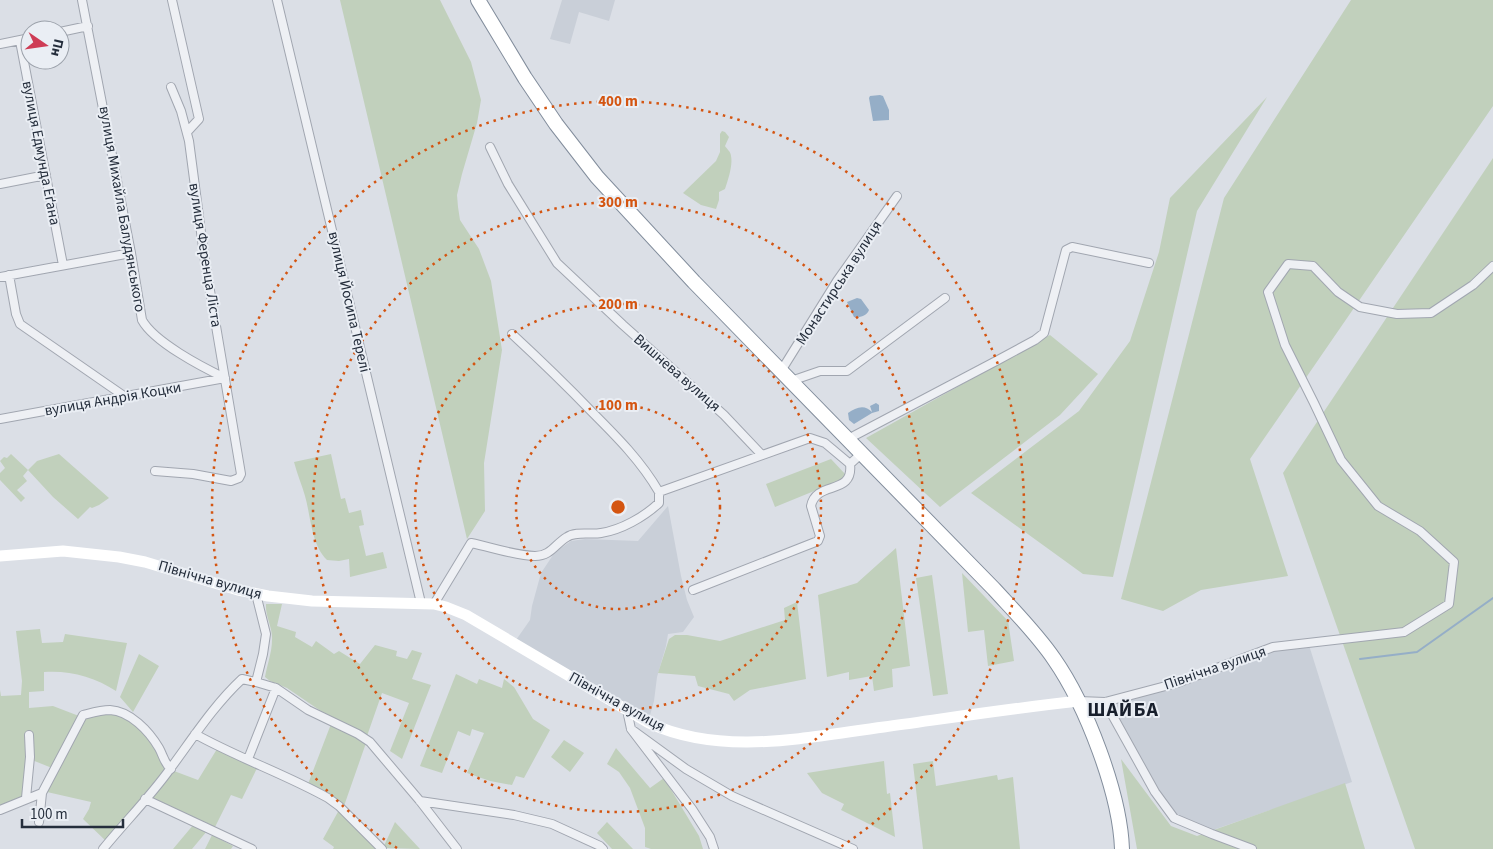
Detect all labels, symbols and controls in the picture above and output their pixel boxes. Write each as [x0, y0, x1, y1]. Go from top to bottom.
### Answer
north arrow [20, 20, 70, 70]
text: Пн [45, 37, 68, 58]
street label: вулиця Едмунда Еґана [17, 79, 65, 227]
text: 400 m [598, 91, 638, 112]
street label: вулиця Михайла Балудянського [94, 104, 150, 314]
street label: вулиця Ференца Ліста [183, 181, 227, 329]
text: 300 m [598, 192, 638, 213]
street label: Монастирська вулиця [791, 217, 887, 349]
street label: вулиця Йосипа Терелі [323, 229, 375, 375]
text: 200 m [598, 294, 638, 315]
street label: Вишнева вулиця [629, 329, 725, 417]
street label: вулиця Андрія Коцки [43, 377, 183, 421]
text: 100 m [598, 395, 638, 416]
centre of rings [609, 498, 627, 516]
street label: Північна вулиця [156, 555, 264, 605]
street label: Північна вулиця [1161, 641, 1269, 695]
street label: Північна вулиця [565, 667, 669, 737]
district label: ШАЙБА [1087, 696, 1159, 724]
scale bar [22, 796, 124, 828]
text: 100 m [30, 804, 68, 825]

